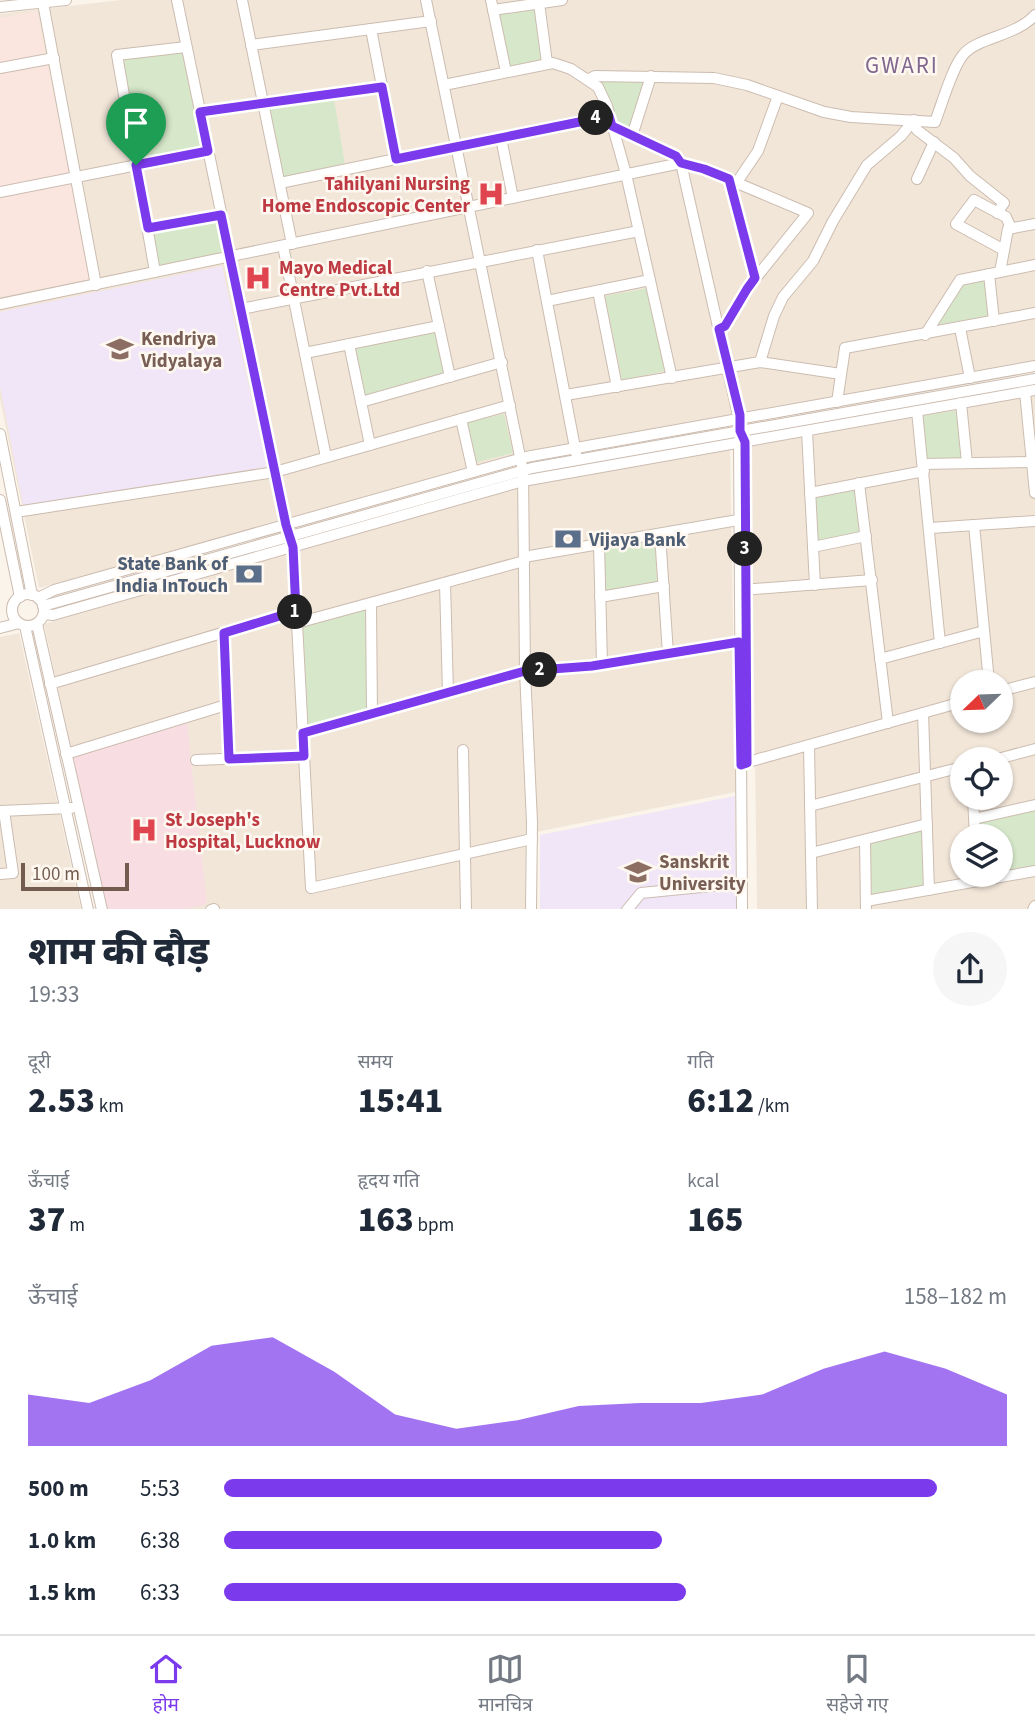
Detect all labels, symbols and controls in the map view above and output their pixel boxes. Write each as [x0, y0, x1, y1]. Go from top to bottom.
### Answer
district label: GWARI [865, 49, 939, 82]
pin [106, 93, 166, 165]
pin: 4 [578, 100, 614, 136]
icon: arrive [117, 104, 155, 142]
text: 4 [590, 104, 601, 131]
place label: Tahilyani Nursing Home Endoscopic Center [262, 171, 470, 220]
hospital icon: Tahilyani Nursing Home Endoscopic Center [476, 179, 506, 209]
place label: Mayo Medical Centre Pvt.Ltd [279, 255, 400, 304]
hospital icon: Mayo Medical Centre Pvt.Ltd [243, 263, 273, 293]
place label: Kendriya Vidyalaya [140, 326, 222, 375]
school or university icon: Kendriya Vidyalaya [105, 334, 135, 364]
bank icon: Vijaya Bank [553, 524, 583, 554]
place label: Vijaya Bank [588, 527, 687, 554]
pin: 3 [728, 532, 762, 566]
text: 3 [739, 535, 750, 562]
place label: State Bank of India InTouch [115, 551, 230, 600]
bank icon: State Bank of India InTouch [234, 559, 264, 589]
pin: 1 [278, 594, 312, 630]
text: 1 [289, 598, 300, 625]
pin: 2 [522, 652, 558, 688]
text: 2 [534, 656, 545, 683]
north arrow [950, 670, 1013, 733]
map controls [950, 670, 1013, 887]
button: locate [950, 747, 1013, 810]
place label: St Joseph's Hospital, Lucknow [165, 807, 321, 856]
hospital icon: St Joseph's Hospital, Lucknow [129, 815, 159, 845]
button: layers [950, 824, 1013, 887]
place label: Sanskrit University [659, 849, 746, 898]
school or university icon: Sanskrit University [623, 857, 653, 887]
scale bar [21, 860, 130, 892]
text: 100 m [32, 861, 80, 888]
text: शाम की दौड़ [28, 925, 209, 979]
button: share [933, 932, 1007, 1006]
text: 19:33 [28, 978, 79, 1011]
text: दूरी [28, 1049, 51, 1076]
text: समय [358, 1049, 393, 1076]
text: गति [687, 1049, 714, 1076]
text: 2.53 [28, 1076, 95, 1126]
text: 15:41 [358, 1076, 443, 1126]
text: 6:12 [687, 1076, 754, 1126]
text: km [95, 1093, 124, 1120]
text: /km [754, 1093, 790, 1120]
text: ऊँचाई [28, 1168, 69, 1195]
text: हृदय गति [358, 1168, 419, 1195]
text: kcal [687, 1168, 719, 1195]
text: 37 [28, 1195, 65, 1245]
text: 163 [358, 1195, 414, 1245]
text: 165 [687, 1195, 743, 1245]
text: m [65, 1212, 85, 1239]
text: bpm [414, 1212, 454, 1239]
text: ऊँचाई [28, 1280, 78, 1313]
text: 158–182 m [904, 1280, 1007, 1313]
text: 500 m [28, 1472, 89, 1505]
text: 5:53 [140, 1472, 180, 1505]
text: 1.0 km [28, 1524, 96, 1557]
text: 6:38 [140, 1524, 180, 1557]
text: 1.5 km [28, 1576, 96, 1609]
text: 6:33 [140, 1576, 180, 1609]
tab: होम [147, 1650, 185, 1719]
tab: मानचित्र [478, 1650, 533, 1719]
tab: सहेजे गए [826, 1650, 888, 1719]

